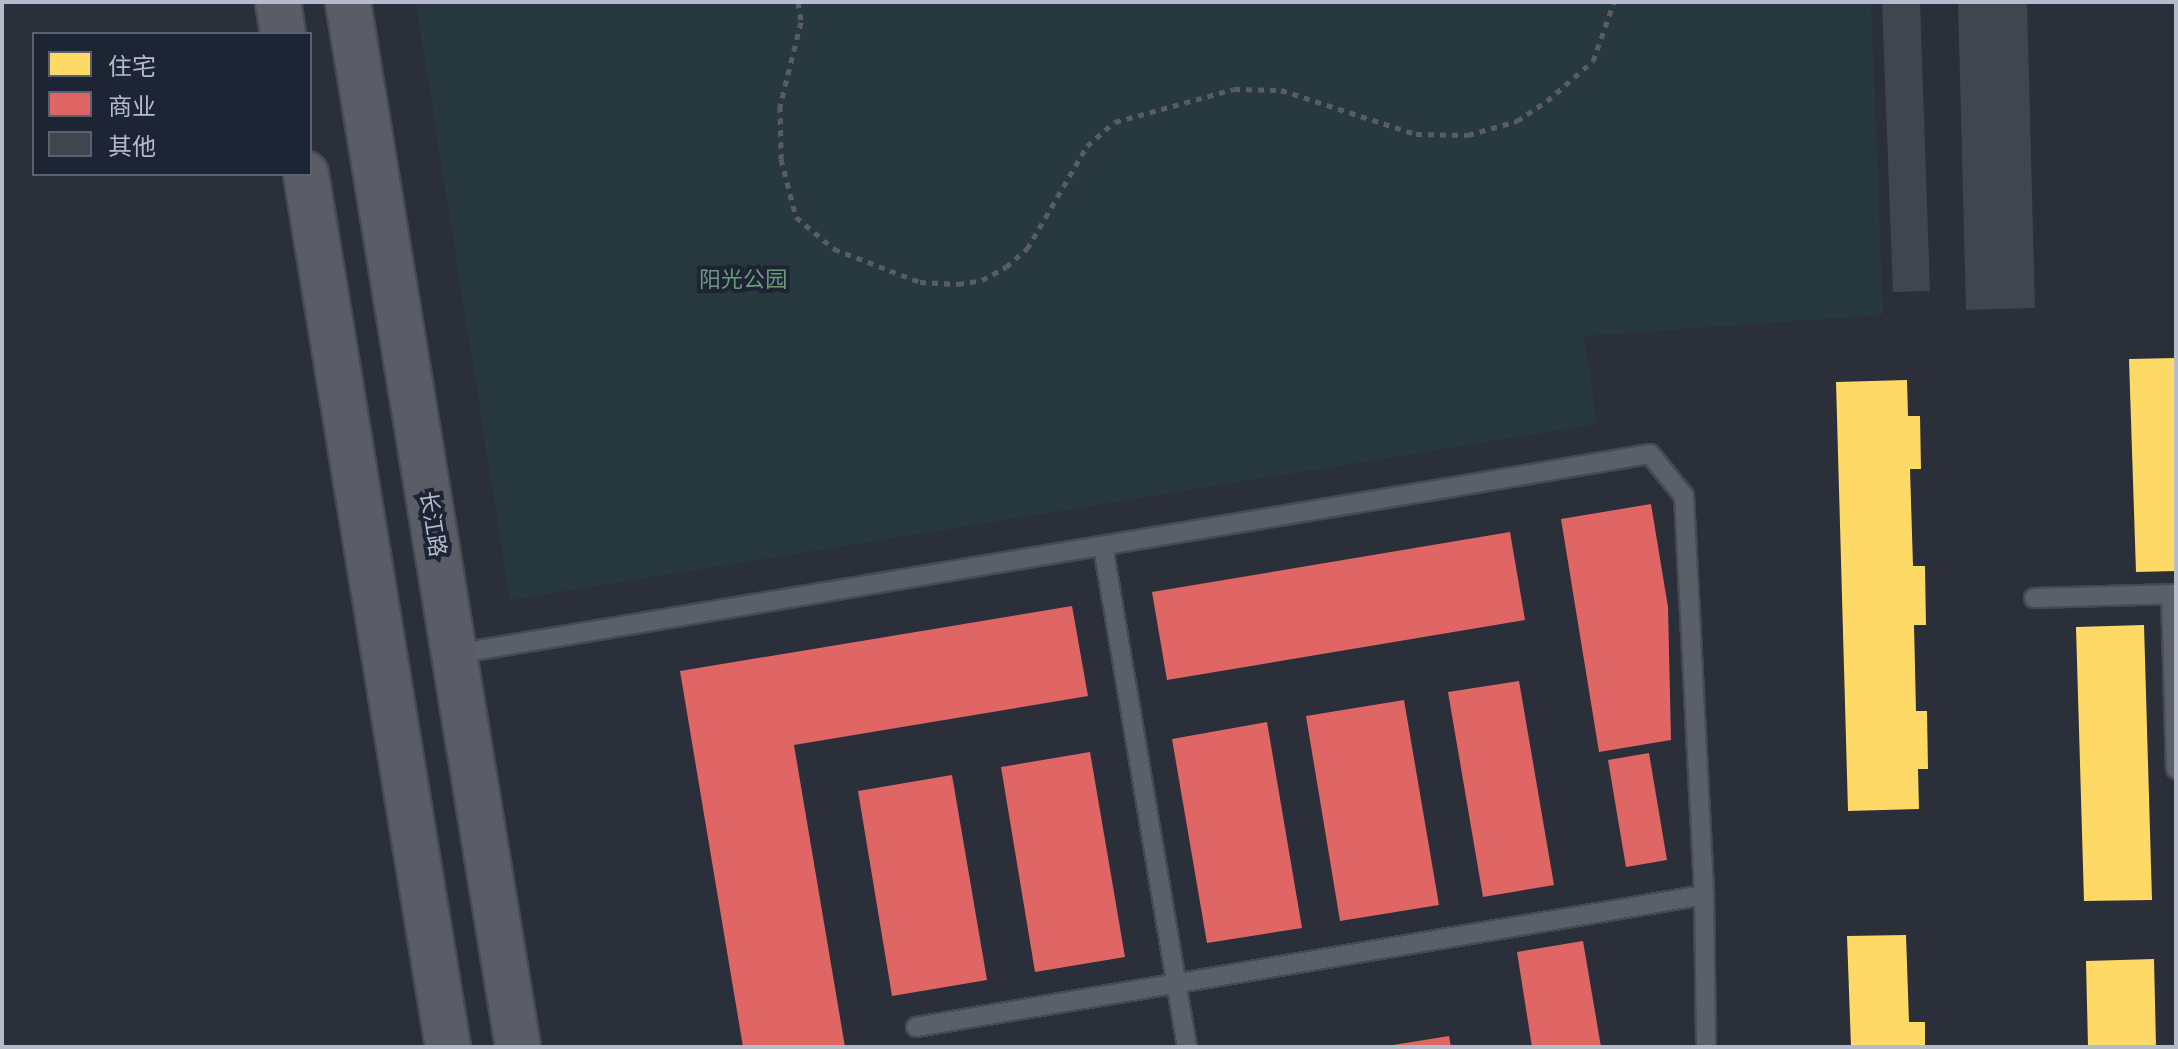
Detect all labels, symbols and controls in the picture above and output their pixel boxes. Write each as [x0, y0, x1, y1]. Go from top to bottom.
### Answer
legend [32, 32, 312, 176]
text: 住宅 [108, 52, 156, 80]
text: 商业 [108, 92, 156, 120]
text: 其他 [108, 132, 156, 160]
park label: 阳光公园 [699, 267, 787, 293]
street label: 长江路 [415, 489, 451, 559]

